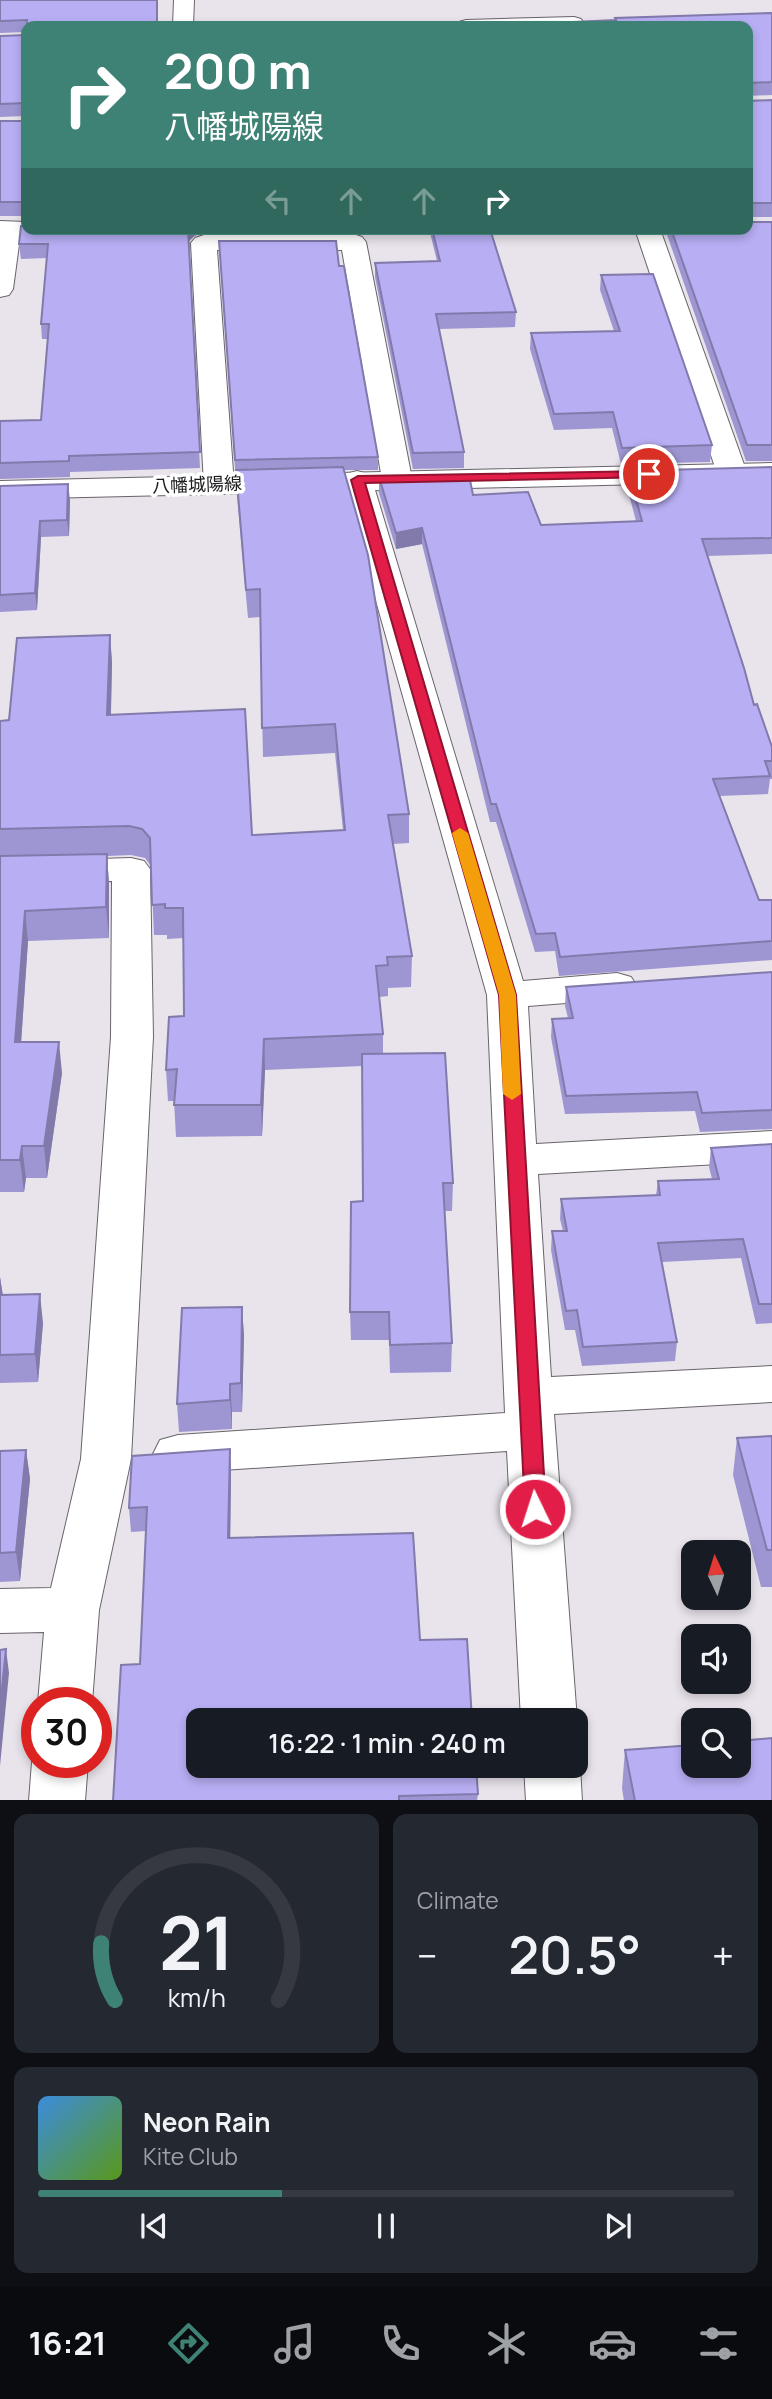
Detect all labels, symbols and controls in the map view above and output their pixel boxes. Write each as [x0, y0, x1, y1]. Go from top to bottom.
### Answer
text: 200 m [164, 37, 312, 104]
icon: right [49, 49, 140, 140]
text: 八幡城陽線 [164, 104, 324, 148]
icon: left [259, 182, 297, 220]
icon: ahead [332, 182, 370, 220]
icon: ahead [405, 182, 443, 220]
icon: right [478, 182, 516, 220]
pin [619, 444, 679, 504]
icon: arrive [630, 455, 668, 493]
street label: 八幡城陽線 [152, 470, 242, 498]
position arrow [498, 1472, 572, 1546]
north arrow [681, 1540, 751, 1610]
map controls [681, 1540, 751, 1778]
button: sound [681, 1624, 751, 1694]
speed limit sign: 30 [21, 1687, 112, 1778]
button: search [681, 1708, 751, 1778]
text: 16:22 · 1 min · 240 m [268, 1725, 506, 1761]
text: Climate [417, 1884, 499, 1916]
text: 21 [159, 1892, 234, 1992]
text: 20.5° [509, 1919, 641, 1990]
text: − [417, 1929, 438, 1981]
text: + [712, 1929, 734, 1981]
text: km/h [167, 1979, 226, 2014]
text: Neon Rain [143, 2104, 271, 2140]
text: Kite Club [143, 2140, 238, 2172]
icon: previous [135, 2207, 173, 2245]
icon: pause [367, 2207, 405, 2245]
icon: next [599, 2207, 637, 2245]
icon: directions [164, 2319, 213, 2368]
icon: music [270, 2319, 319, 2368]
icon: phone [376, 2319, 425, 2368]
icon: climate [482, 2319, 531, 2368]
icon: car [588, 2319, 637, 2368]
icon: filters [694, 2319, 743, 2368]
text: 16:21 [29, 2321, 107, 2365]

